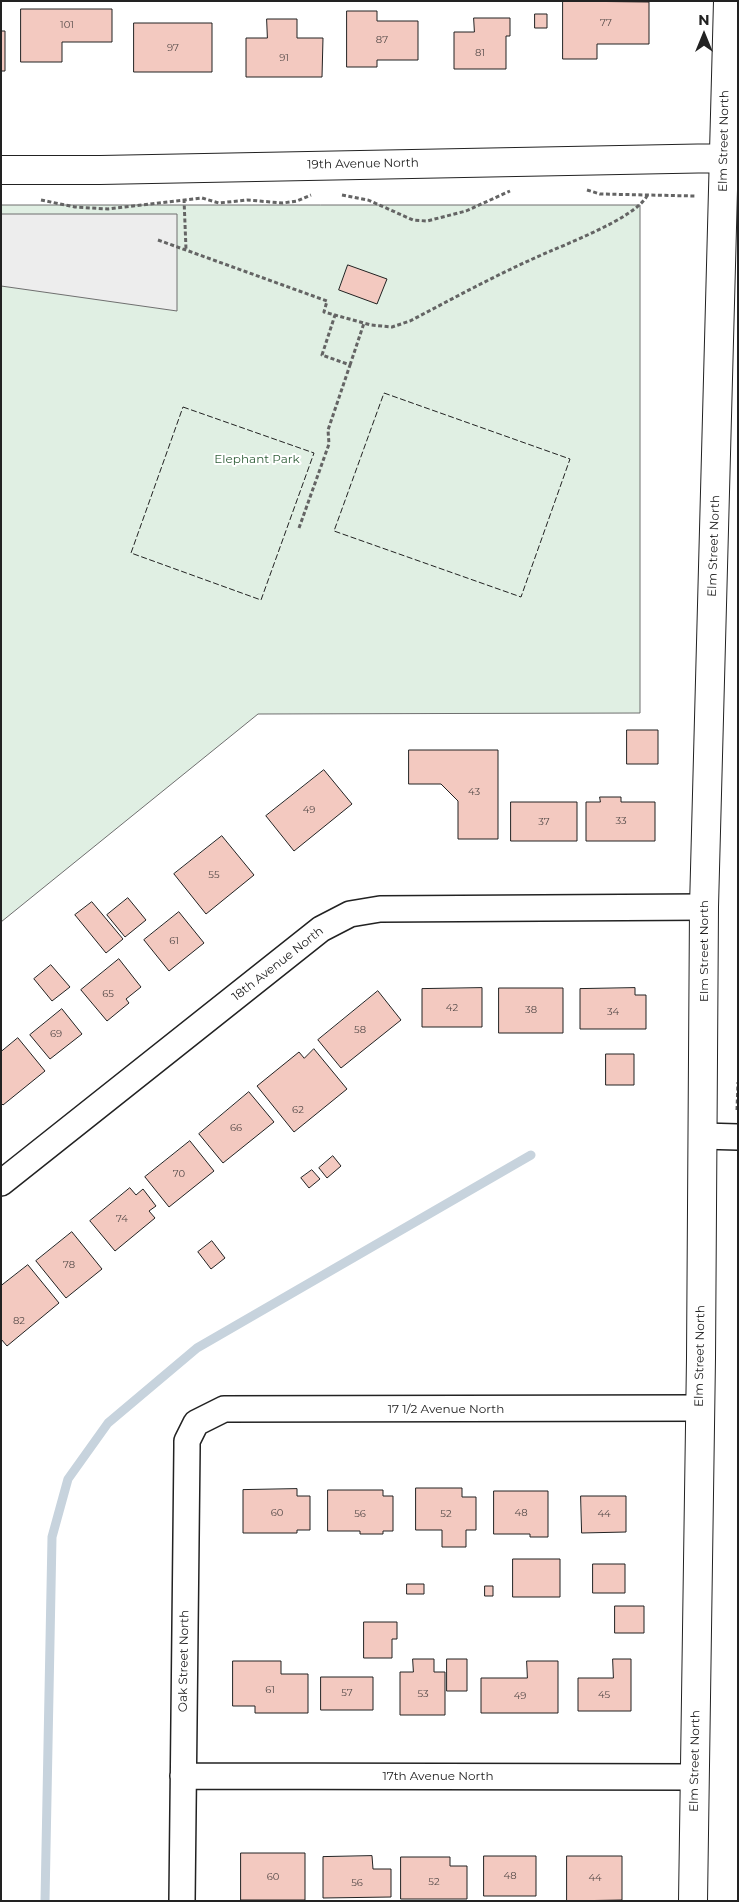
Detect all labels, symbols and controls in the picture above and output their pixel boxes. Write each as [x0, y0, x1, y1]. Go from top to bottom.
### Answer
north arrow [679, 10, 729, 60]
text: N [698, 11, 710, 29]
house number: 77 [600, 17, 612, 29]
house number: 101 [60, 19, 74, 31]
house number: 87 [376, 34, 388, 46]
house number: 97 [167, 42, 179, 54]
house number: 81 [475, 47, 485, 59]
house number: 91 [279, 52, 289, 64]
street label: Elm Street North [716, 90, 732, 192]
street label: 19th Avenue North [307, 156, 419, 172]
park label: Elephant Park [214, 452, 300, 466]
street label: Elm Street North [705, 495, 723, 597]
house number: 43 [468, 786, 480, 798]
house number: 49 [303, 804, 315, 816]
house number: 33 [615, 815, 627, 827]
house number: 37 [538, 816, 550, 828]
house number: 55 [208, 869, 220, 881]
street label: Elm Street North [697, 900, 711, 1002]
street label: 18th Avenue North [230, 924, 326, 1004]
house number: 61 [169, 935, 179, 947]
house number: 65 [102, 988, 114, 1000]
house number: 42 [446, 1002, 458, 1014]
house number: 38 [525, 1004, 537, 1016]
house number: 34 [607, 1006, 619, 1018]
house number: 58 [354, 1024, 366, 1036]
house number: 69 [50, 1028, 62, 1040]
house number: 62 [292, 1104, 304, 1116]
house number: 66 [230, 1122, 242, 1134]
house number: 70 [173, 1168, 185, 1180]
house number: 74 [116, 1213, 128, 1225]
house number: 78 [63, 1259, 75, 1271]
street label: Elm Street North [692, 1305, 708, 1407]
house number: 82 [13, 1315, 25, 1327]
street label: 17 1/2 Avenue North [388, 1402, 504, 1416]
house number: 60 [271, 1507, 283, 1519]
house number: 48 [514, 1507, 528, 1519]
house number: 56 [354, 1508, 366, 1520]
house number: 52 [440, 1508, 452, 1520]
house number: 44 [597, 1508, 611, 1520]
street label: Oak Street North [176, 1610, 192, 1712]
house number: 61 [265, 1684, 275, 1696]
house number: 57 [341, 1687, 353, 1699]
house number: 53 [417, 1688, 429, 1700]
house number: 45 [598, 1689, 610, 1701]
house number: 49 [514, 1690, 526, 1702]
street label: Elm Street North [687, 1710, 703, 1812]
street label: 17th Avenue North [382, 1769, 494, 1783]
house number: 48 [503, 1870, 517, 1882]
house number: 60 [267, 1871, 279, 1883]
house number: 44 [588, 1872, 602, 1884]
house number: 52 [428, 1876, 440, 1888]
house number: 56 [351, 1877, 363, 1889]

